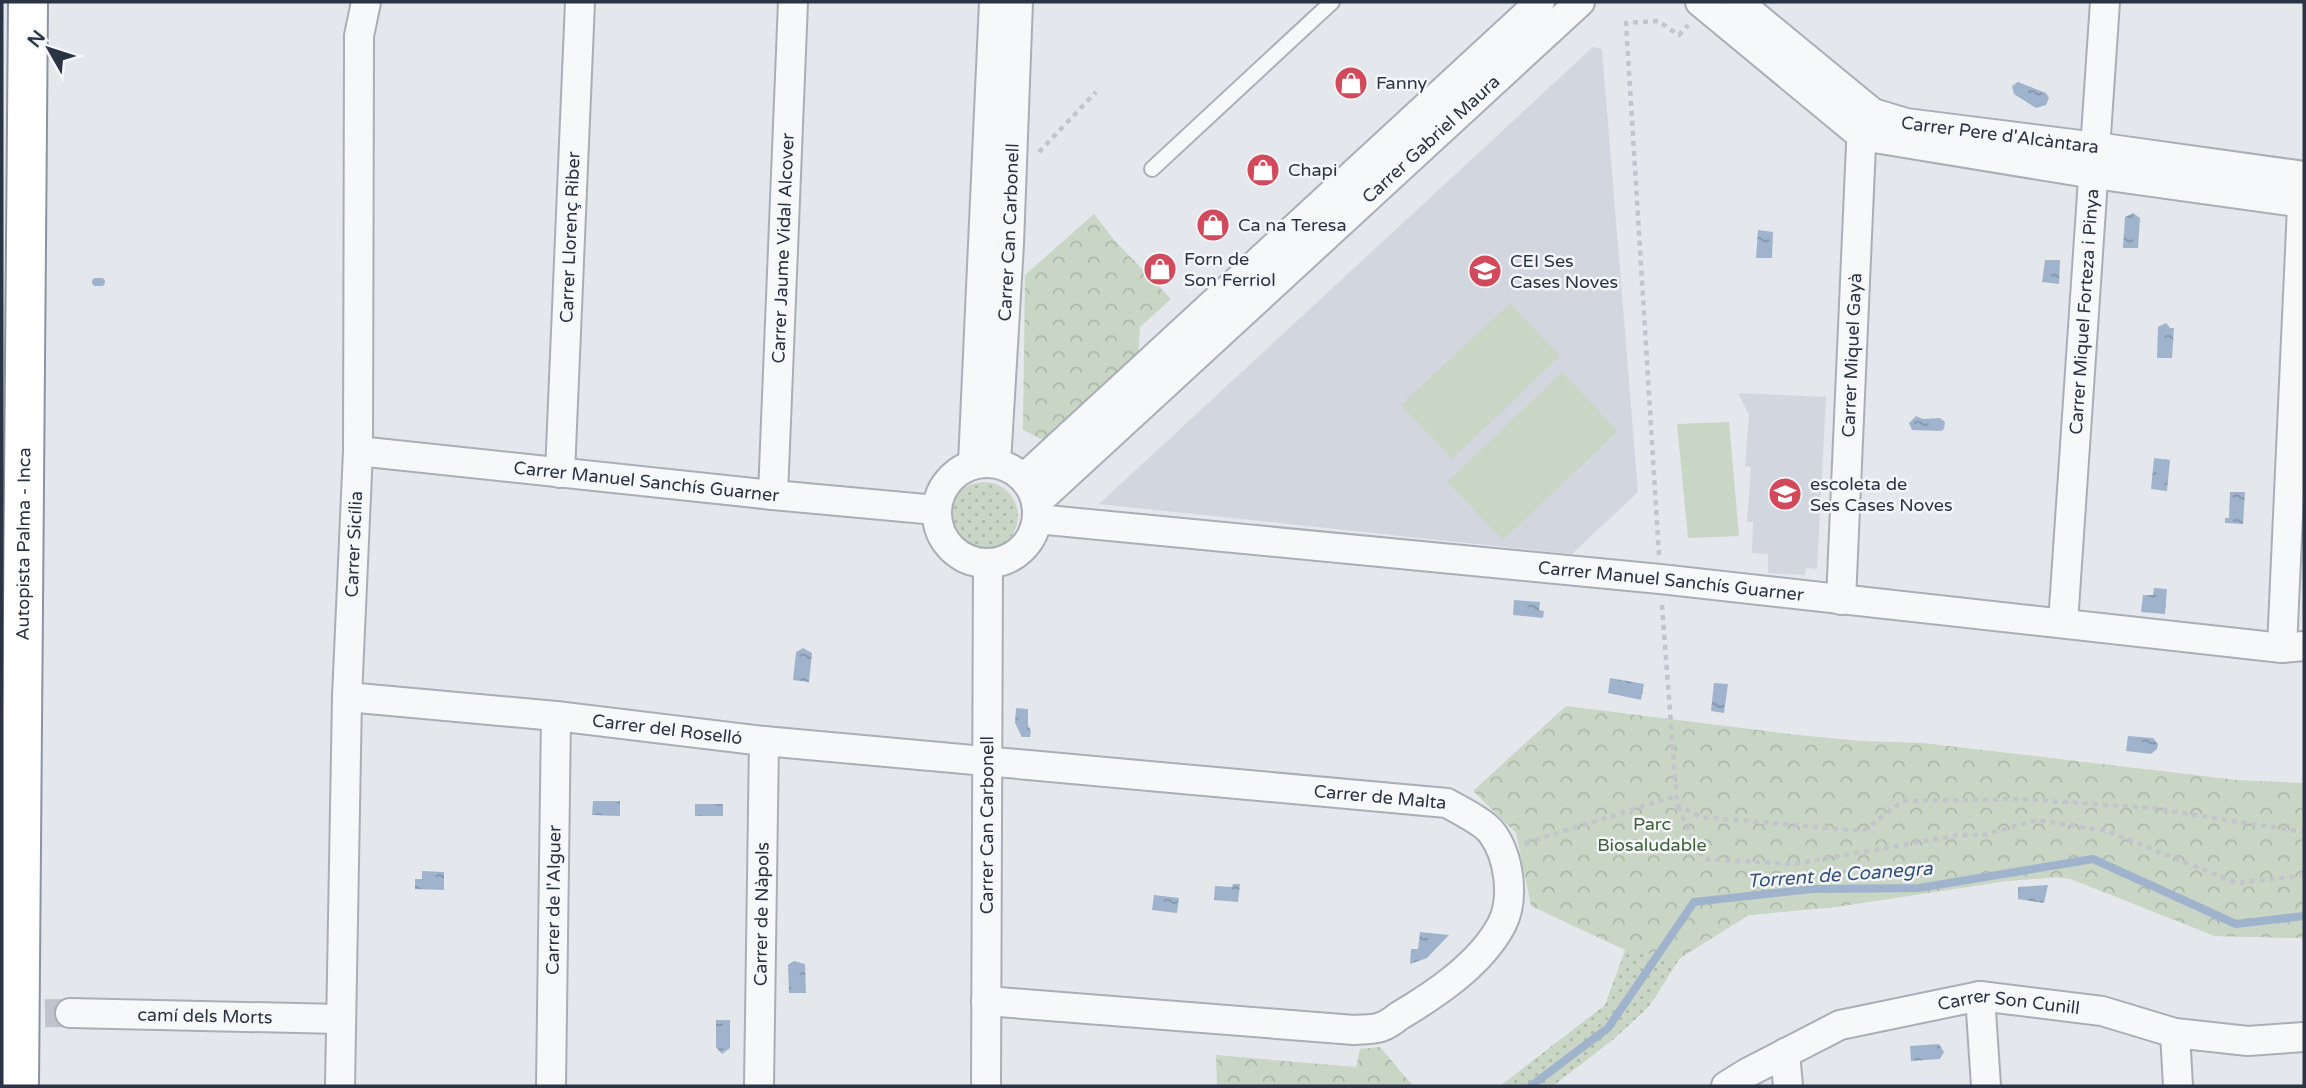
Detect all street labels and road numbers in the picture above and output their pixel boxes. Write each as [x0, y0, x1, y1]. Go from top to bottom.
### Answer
street label: Carrer Gabriel Maura [1358, 70, 1504, 208]
street label: Carrer Pere d'Alcàntara [1900, 111, 2100, 158]
street label: Carrer Jaume Vidal Alcover [767, 132, 799, 364]
street label: Carrer Can Carbonell [993, 143, 1024, 322]
street label: Carrer Llorenç Riber [555, 151, 585, 323]
street label: Carrer Miquel Forteza i Pinya [2065, 188, 2103, 435]
street label: Carrer Miquel Gayà [1837, 272, 1866, 438]
street label: Autopista Palma - Inca [12, 447, 35, 641]
street label: Carrer Manuel Sanchís Guarner [512, 457, 780, 507]
street label: Carrer Sicília [340, 490, 367, 598]
street label: Carrer Manuel Sanchís Guarner [1537, 556, 1805, 606]
street label: Carrer del Roselló [591, 709, 744, 749]
street label: Carrer Can Carbonell [976, 736, 998, 914]
street label: Carrer de Malta [1313, 780, 1447, 814]
street label: Carrer de l'Alguer [542, 825, 566, 975]
street label: Carrer de Nàpols [749, 842, 774, 986]
street label: Carrer Son Cunill [1936, 985, 2081, 1019]
street label: camí dels Morts [137, 1003, 273, 1029]

